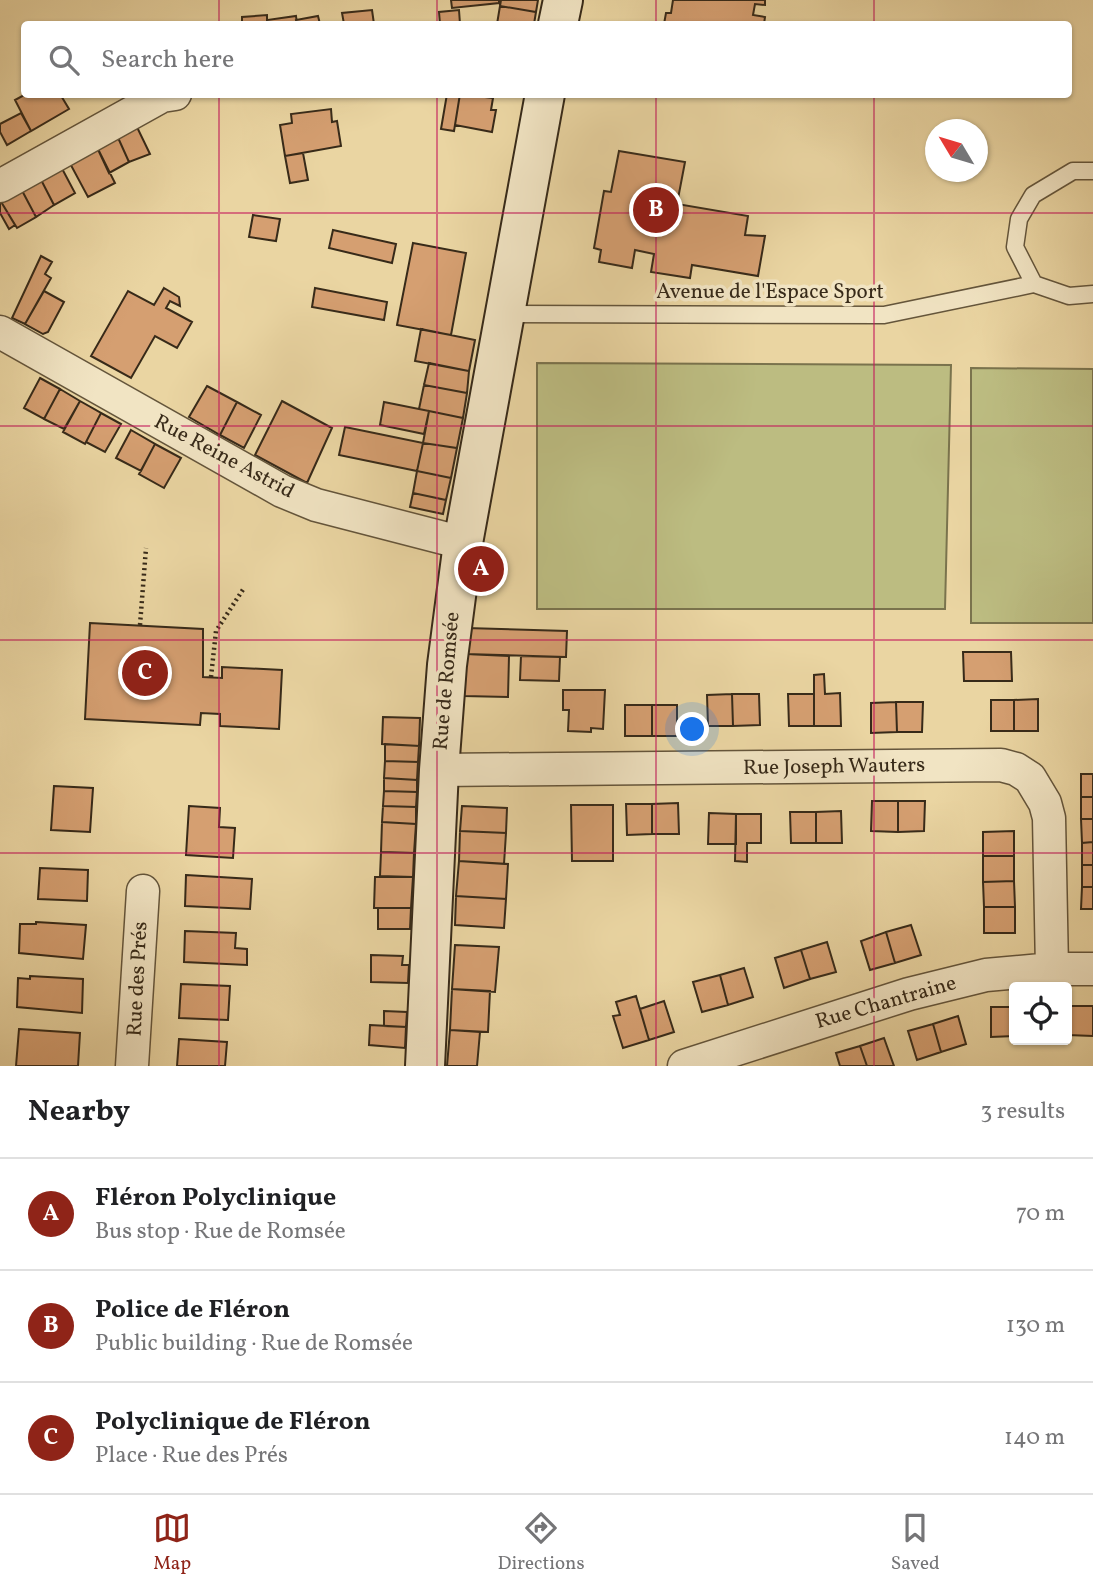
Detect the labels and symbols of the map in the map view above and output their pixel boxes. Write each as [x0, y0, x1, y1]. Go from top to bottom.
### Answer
north arrow [925, 119, 988, 182]
pin: B [633, 184, 679, 236]
street label: Avenue de l'Espace Sport [656, 278, 884, 307]
street label: Rue Reine Astrid [149, 408, 299, 506]
pin: A [458, 543, 504, 595]
street label: Rue de Romsée [426, 610, 468, 751]
pin: C [122, 647, 168, 699]
your location [675, 712, 709, 746]
street label: Rue Joseph Wauters [743, 751, 925, 783]
street label: Rue des Prés [121, 921, 155, 1037]
street label: Rue Chantraine [812, 969, 960, 1037]

